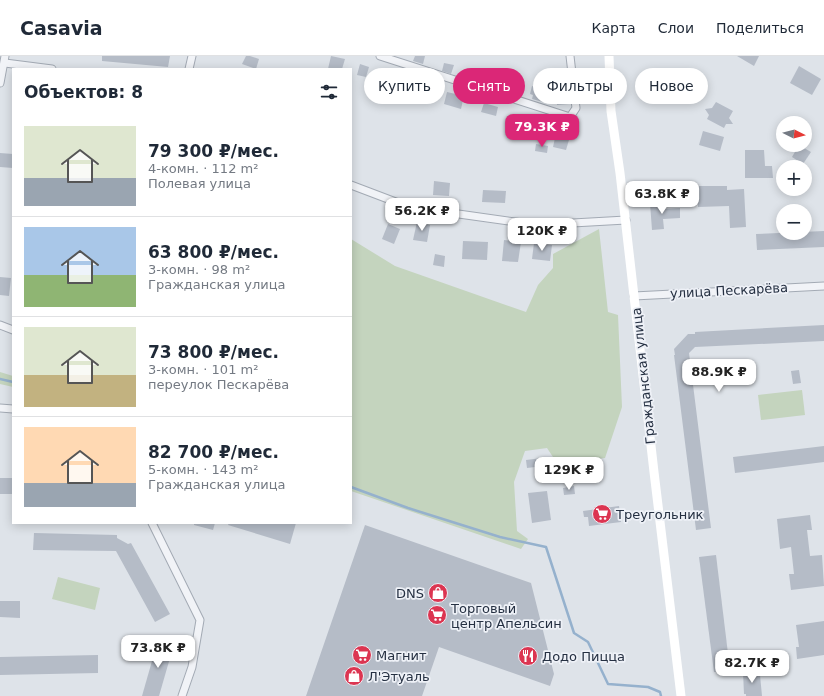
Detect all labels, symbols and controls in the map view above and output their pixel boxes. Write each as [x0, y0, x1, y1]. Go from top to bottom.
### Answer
text: Casavia [20, 17, 103, 39]
text: Карта [592, 20, 636, 36]
text: Слои [658, 20, 694, 36]
text: Поделиться [716, 20, 804, 36]
chip: Купить [364, 68, 445, 104]
chip: Снять [453, 68, 525, 104]
chip: Фильтры [533, 68, 627, 104]
chip: Новое [635, 68, 708, 104]
icon: filters [318, 81, 340, 103]
text: Объектов: 8 [24, 82, 143, 102]
pin: 79.3K ₽ [505, 114, 579, 148]
north arrow [776, 116, 812, 152]
map controls [776, 116, 812, 240]
text: 79.3K ₽ [514, 119, 570, 134]
text: 79 300 ₽/мес. [148, 141, 279, 161]
icon: home [56, 142, 104, 190]
button: + [776, 160, 812, 196]
text: 4-комн. · 112 m² [148, 161, 258, 176]
text: Полевая улица [148, 176, 251, 191]
pin: 63.8K ₽ [625, 181, 699, 215]
text: 63.8K ₽ [634, 186, 690, 201]
pin: 56.2K ₽ [385, 198, 459, 232]
text: 56.2K ₽ [394, 203, 450, 218]
button: − [776, 204, 812, 240]
pin: 120K ₽ [509, 218, 575, 252]
text: 120K ₽ [517, 223, 567, 238]
text: 63 800 ₽/мес. [148, 242, 279, 262]
icon: home [56, 243, 104, 291]
text: 3-комн. · 98 m² [148, 262, 250, 277]
text: Гражданская улица [148, 277, 286, 292]
street label: улица Пескарёва [670, 280, 788, 301]
street label: Гражданская улица [629, 307, 658, 445]
text: 73 800 ₽/мес. [148, 342, 279, 362]
icon: home [56, 343, 104, 391]
pin: 88.9K ₽ [682, 359, 756, 393]
text: 3-комн. · 101 m² [148, 362, 258, 377]
text: 88.9K ₽ [691, 364, 747, 379]
text: переулок Пескарёва [148, 377, 289, 392]
text: 82 700 ₽/мес. [148, 442, 279, 462]
icon: home [56, 443, 104, 491]
pin: 129K ₽ [536, 457, 602, 491]
text: 5-комн. · 143 m² [148, 462, 258, 477]
text: 129K ₽ [544, 462, 594, 477]
text: Гражданская улица [148, 477, 286, 492]
supermarket icon: Треугольник [591, 503, 613, 525]
place label: Треугольник [615, 507, 704, 522]
shop icon: DNS [427, 582, 449, 604]
place label: DNS [396, 586, 424, 601]
place label: Торговый центр Апельсин [450, 601, 562, 631]
supermarket icon: Торговый центр Апельсин [426, 604, 448, 626]
pin: 73.8K ₽ [121, 635, 195, 669]
text: 73.8K ₽ [130, 640, 186, 655]
supermarket icon: Магнит [351, 644, 373, 666]
restaurant icon: Додо Пицца [517, 645, 539, 667]
place label: Магнит [376, 648, 427, 663]
place label: Додо Пицца [542, 649, 625, 664]
pin: 82.7K ₽ [715, 650, 789, 684]
text: 82.7K ₽ [724, 655, 780, 670]
shop icon: Л'Этуаль [343, 665, 365, 687]
place label: Л'Этуаль [368, 669, 430, 684]

